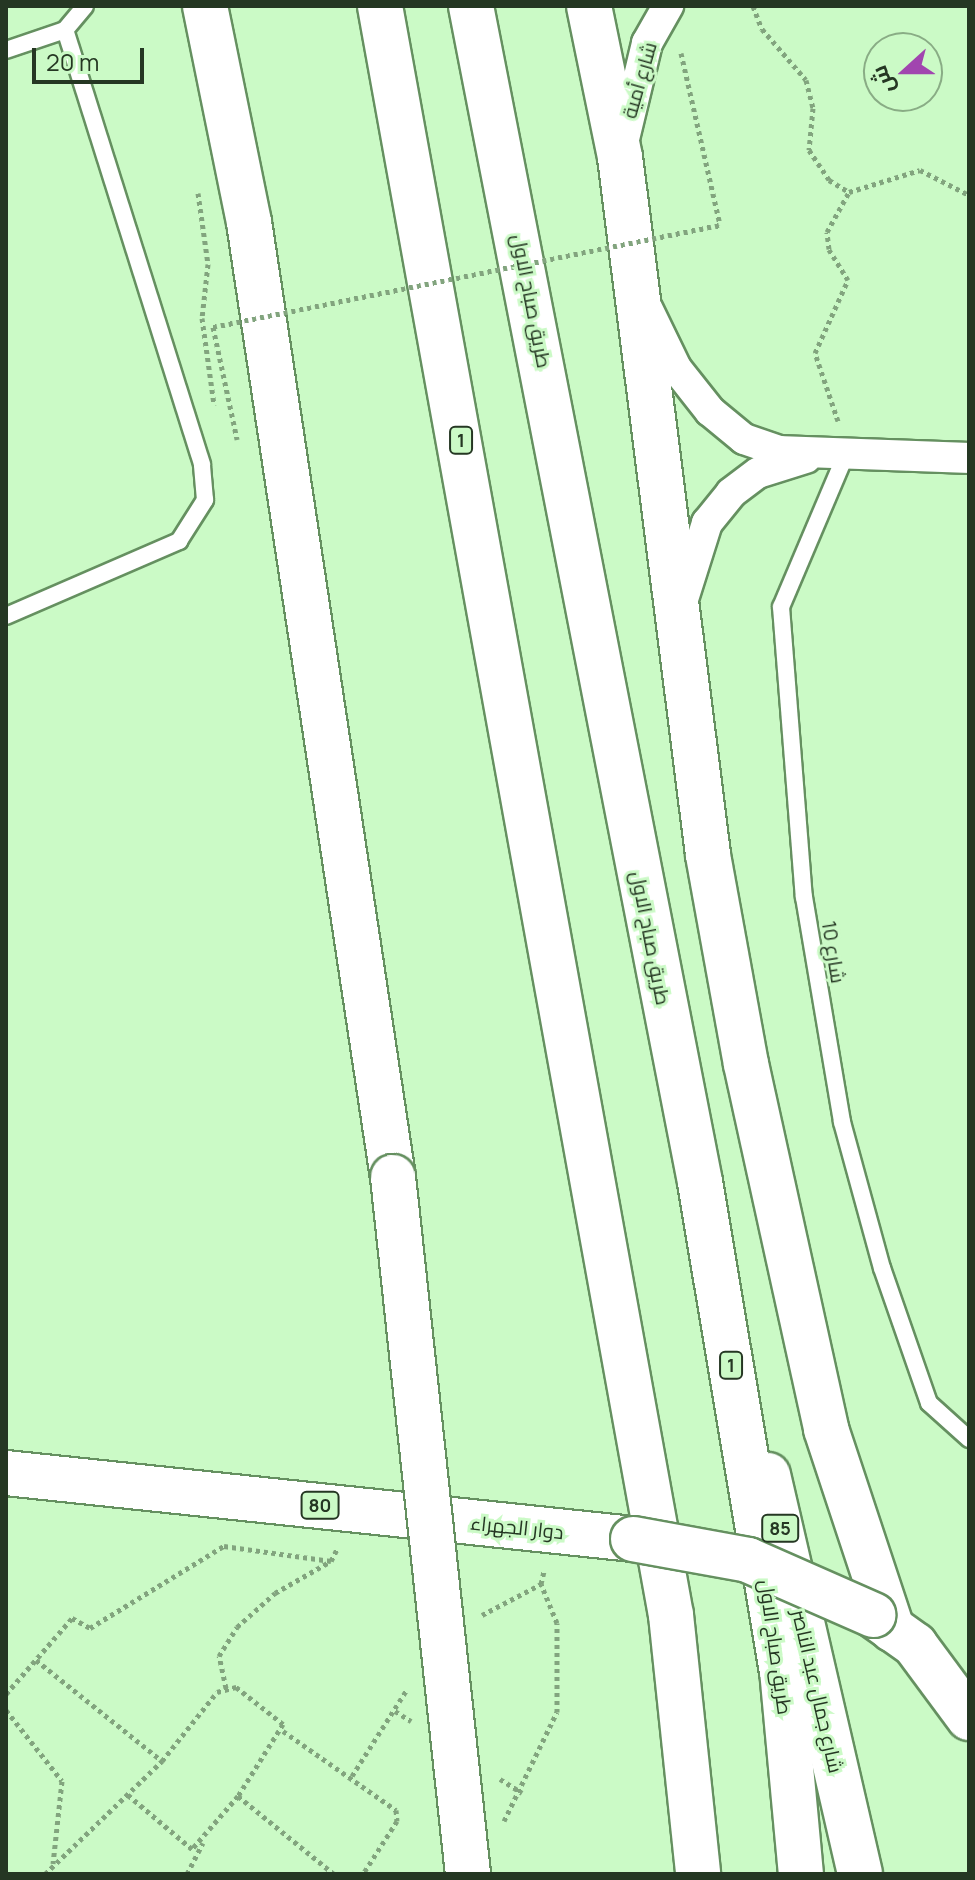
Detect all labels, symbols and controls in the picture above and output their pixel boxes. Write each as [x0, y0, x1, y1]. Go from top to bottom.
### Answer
scale bar [36, 32, 148, 82]
north arrow [863, 32, 943, 112]
street label: شارع أمية [617, 39, 661, 121]
text: 20 m [46, 45, 99, 78]
text: ش [863, 61, 902, 98]
street label: طريق صباح الاول [507, 232, 557, 370]
road number: 1 [449, 426, 473, 454]
street label: طريق صباح الاول [626, 869, 676, 1007]
street label: شارع 10 [817, 919, 851, 985]
road number: 1 [719, 1351, 743, 1379]
road number: 80 [300, 1491, 340, 1519]
street label: دوار الجهراء [469, 1510, 565, 1544]
road number: 85 [760, 1514, 800, 1542]
street label: طريق صباح الاول [755, 1578, 797, 1716]
street label: شارع جمال عبد الناصر [787, 1607, 849, 1775]

